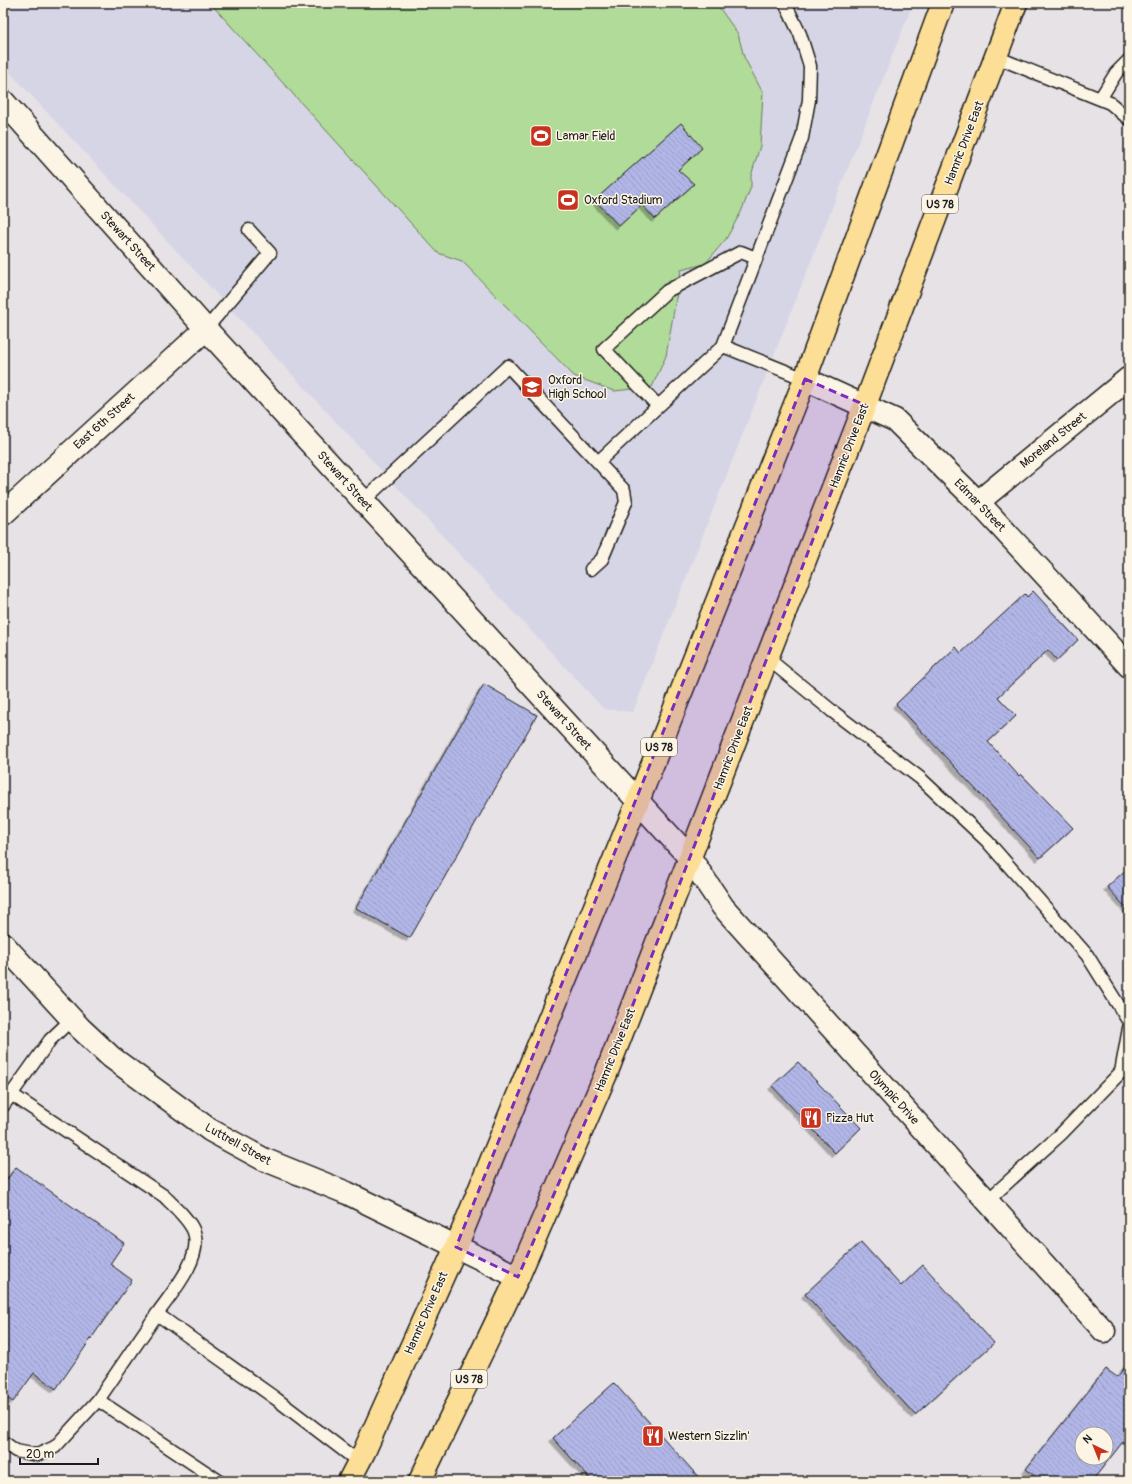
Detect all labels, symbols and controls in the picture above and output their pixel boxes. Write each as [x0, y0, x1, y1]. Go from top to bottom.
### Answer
street label: Hamric Drive East [941, 99, 988, 188]
sports icon: Lamar Field [528, 123, 554, 149]
place label: Lamar Field [556, 129, 616, 144]
sports icon: Oxford Stadium [555, 187, 581, 213]
place label: Oxford Stadium [584, 193, 663, 208]
road number: US 78 [922, 195, 958, 213]
street label: Stewart Street [97, 208, 159, 275]
place label: Oxford High School [548, 373, 607, 402]
school or university icon: Oxford High School [519, 374, 545, 400]
street label: East 6th Street [71, 390, 138, 453]
street label: Hamric Drive East [826, 402, 873, 491]
street label: Moreland Street [1017, 409, 1090, 472]
street label: Stewart Street [314, 448, 376, 515]
street label: Edmar Street [951, 476, 1009, 535]
street label: Stewart Street [533, 687, 595, 754]
street label: Hamric Drive East [710, 704, 757, 793]
road number: US 78 [641, 738, 677, 756]
street label: Hamric Drive East [592, 1006, 639, 1094]
street label: Olympic Drive [865, 1067, 922, 1128]
restaurant icon: Pizza Hut [798, 1105, 824, 1131]
place label: Pizza Hut [826, 1111, 874, 1126]
street label: Luttrell Street [202, 1120, 274, 1169]
street label: Hamric Drive East [401, 1269, 452, 1357]
road number: US 78 [451, 1370, 487, 1388]
restaurant icon: Western Sizzlin' [640, 1423, 666, 1449]
north arrow [1074, 1426, 1114, 1466]
place label: Western Sizzlin' [668, 1429, 750, 1444]
text: N [1080, 1431, 1095, 1446]
scale bar [20, 1440, 98, 1466]
text: 20 m [26, 1447, 55, 1462]

